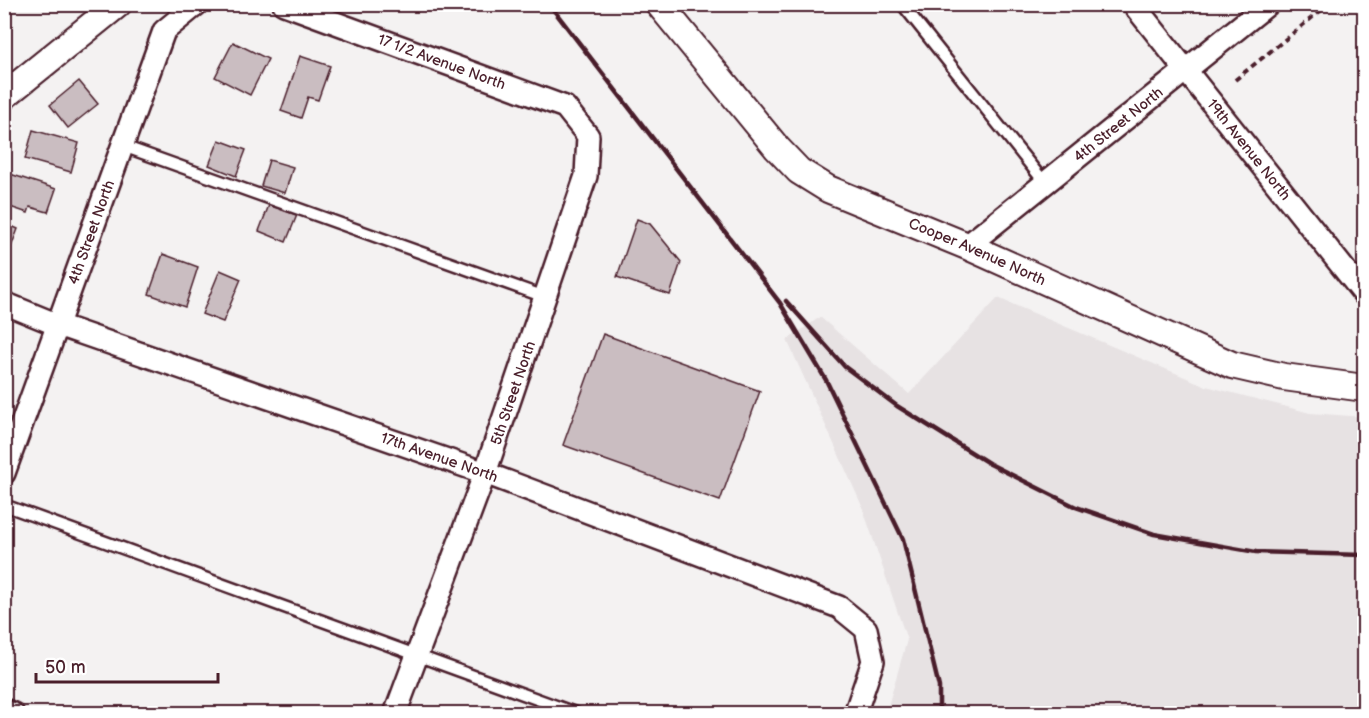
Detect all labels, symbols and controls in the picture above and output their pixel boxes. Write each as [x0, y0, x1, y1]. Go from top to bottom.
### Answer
street label: 17 1/2 Avenue North [375, 30, 508, 94]
street label: 4th Street North [1070, 83, 1167, 167]
street label: 19th Avenue North [1202, 95, 1295, 204]
street label: 4th Street North [64, 178, 119, 287]
street label: Cooper Avenue North [906, 214, 1049, 290]
street label: 5th Street North [487, 339, 540, 448]
street label: 17th Avenue North [378, 429, 501, 487]
scale bar [36, 646, 218, 684]
text: 50 m [45, 657, 86, 678]

